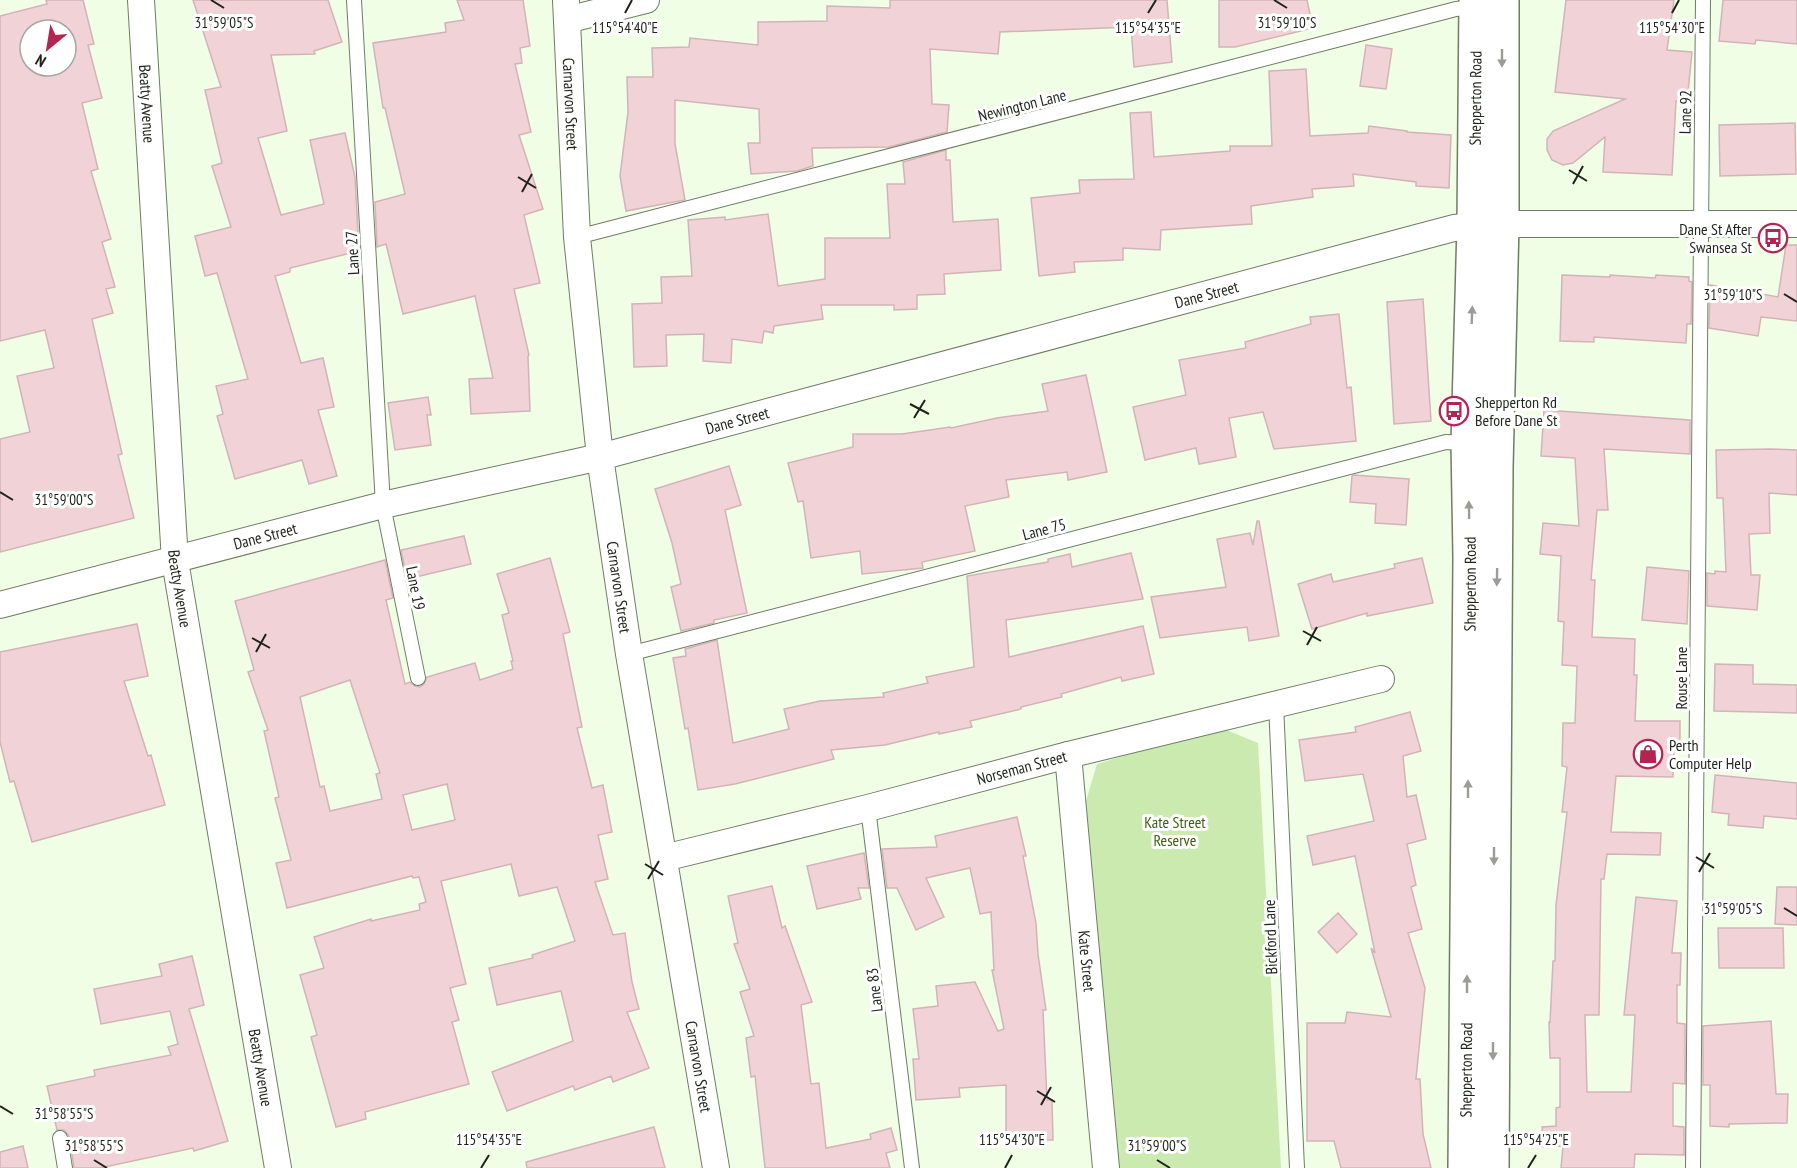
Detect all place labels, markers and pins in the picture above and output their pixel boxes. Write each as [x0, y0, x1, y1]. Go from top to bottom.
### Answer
place label: Dane St After Swansea St [1679, 219, 1753, 257]
bus stop icon: Dane St After Swansea St [1757, 222, 1789, 254]
place label: Shepperton Rd Before Dane St [1475, 392, 1558, 430]
bus stop icon: Shepperton Rd Before Dane St [1438, 395, 1470, 427]
place label: Perth Computer Help [1669, 735, 1752, 773]
shop icon: Perth Computer Help [1632, 738, 1664, 770]

